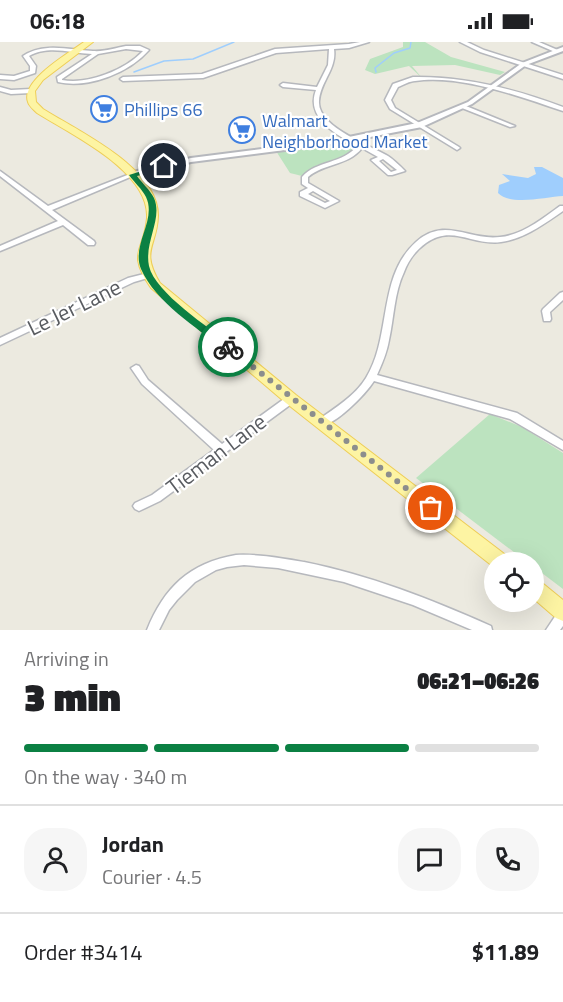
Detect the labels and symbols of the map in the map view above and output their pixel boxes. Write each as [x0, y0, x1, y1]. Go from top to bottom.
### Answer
supermarket icon: Phillips 66 [89, 94, 119, 124]
place label: Phillips 66 [124, 96, 203, 123]
place label: Walmart Neighborhood Market [262, 107, 428, 155]
supermarket icon: Walmart Neighborhood Market [227, 115, 257, 145]
pin [138, 140, 189, 191]
street label: Le Jer Lane [21, 270, 127, 344]
courier [198, 317, 258, 377]
street label: Tieman Lane [159, 405, 273, 503]
pin [405, 482, 456, 533]

